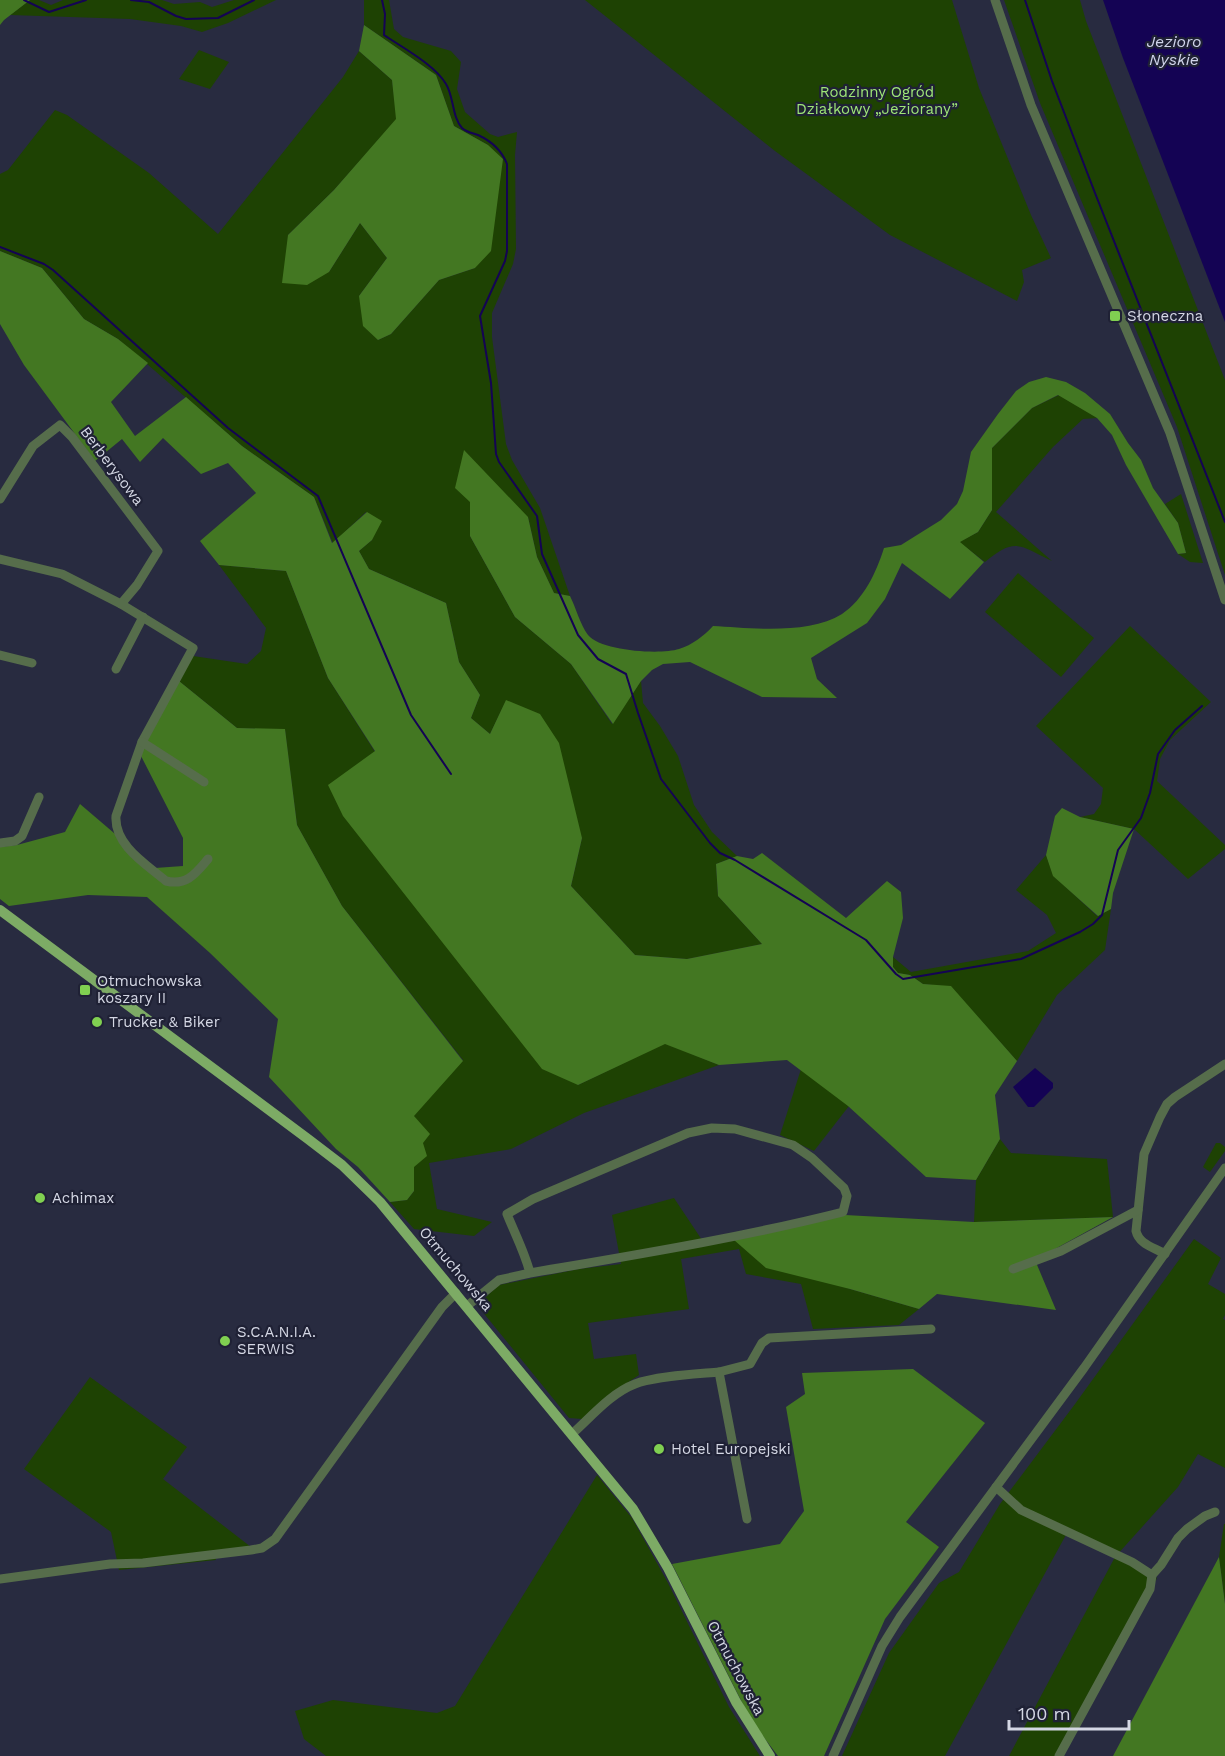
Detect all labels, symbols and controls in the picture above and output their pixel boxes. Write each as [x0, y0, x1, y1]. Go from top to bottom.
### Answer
water label: Jezioro Nyskie [1146, 32, 1202, 69]
park label: Rodzinny Ogród Działkowy „Jeziorany” [796, 83, 958, 118]
place label: Słoneczna [1127, 307, 1204, 325]
marker: Słoneczna [1108, 309, 1122, 323]
street label: Berberysowa [77, 423, 148, 509]
place label: Otmuchowska koszary II [97, 972, 202, 1007]
marker: Otmuchowska koszary II [78, 983, 92, 997]
place label: Trucker & Biker [109, 1013, 220, 1031]
marker: Trucker & Biker [90, 1015, 104, 1029]
place label: Achimax [52, 1189, 114, 1207]
marker: Achimax [33, 1191, 47, 1205]
street label: Otmuchowska [415, 1223, 497, 1315]
place label: S.C.A.N.I.A. SERWIS [237, 1323, 316, 1358]
marker: S.C.A.N.I.A. SERWIS [218, 1334, 232, 1348]
place label: Hotel Europejski [671, 1440, 791, 1458]
marker: Hotel Europejski [652, 1442, 666, 1456]
street label: Otmuchowska [703, 1618, 769, 1719]
scale bar [1009, 1693, 1129, 1731]
text: 100 m [1018, 1703, 1071, 1724]

